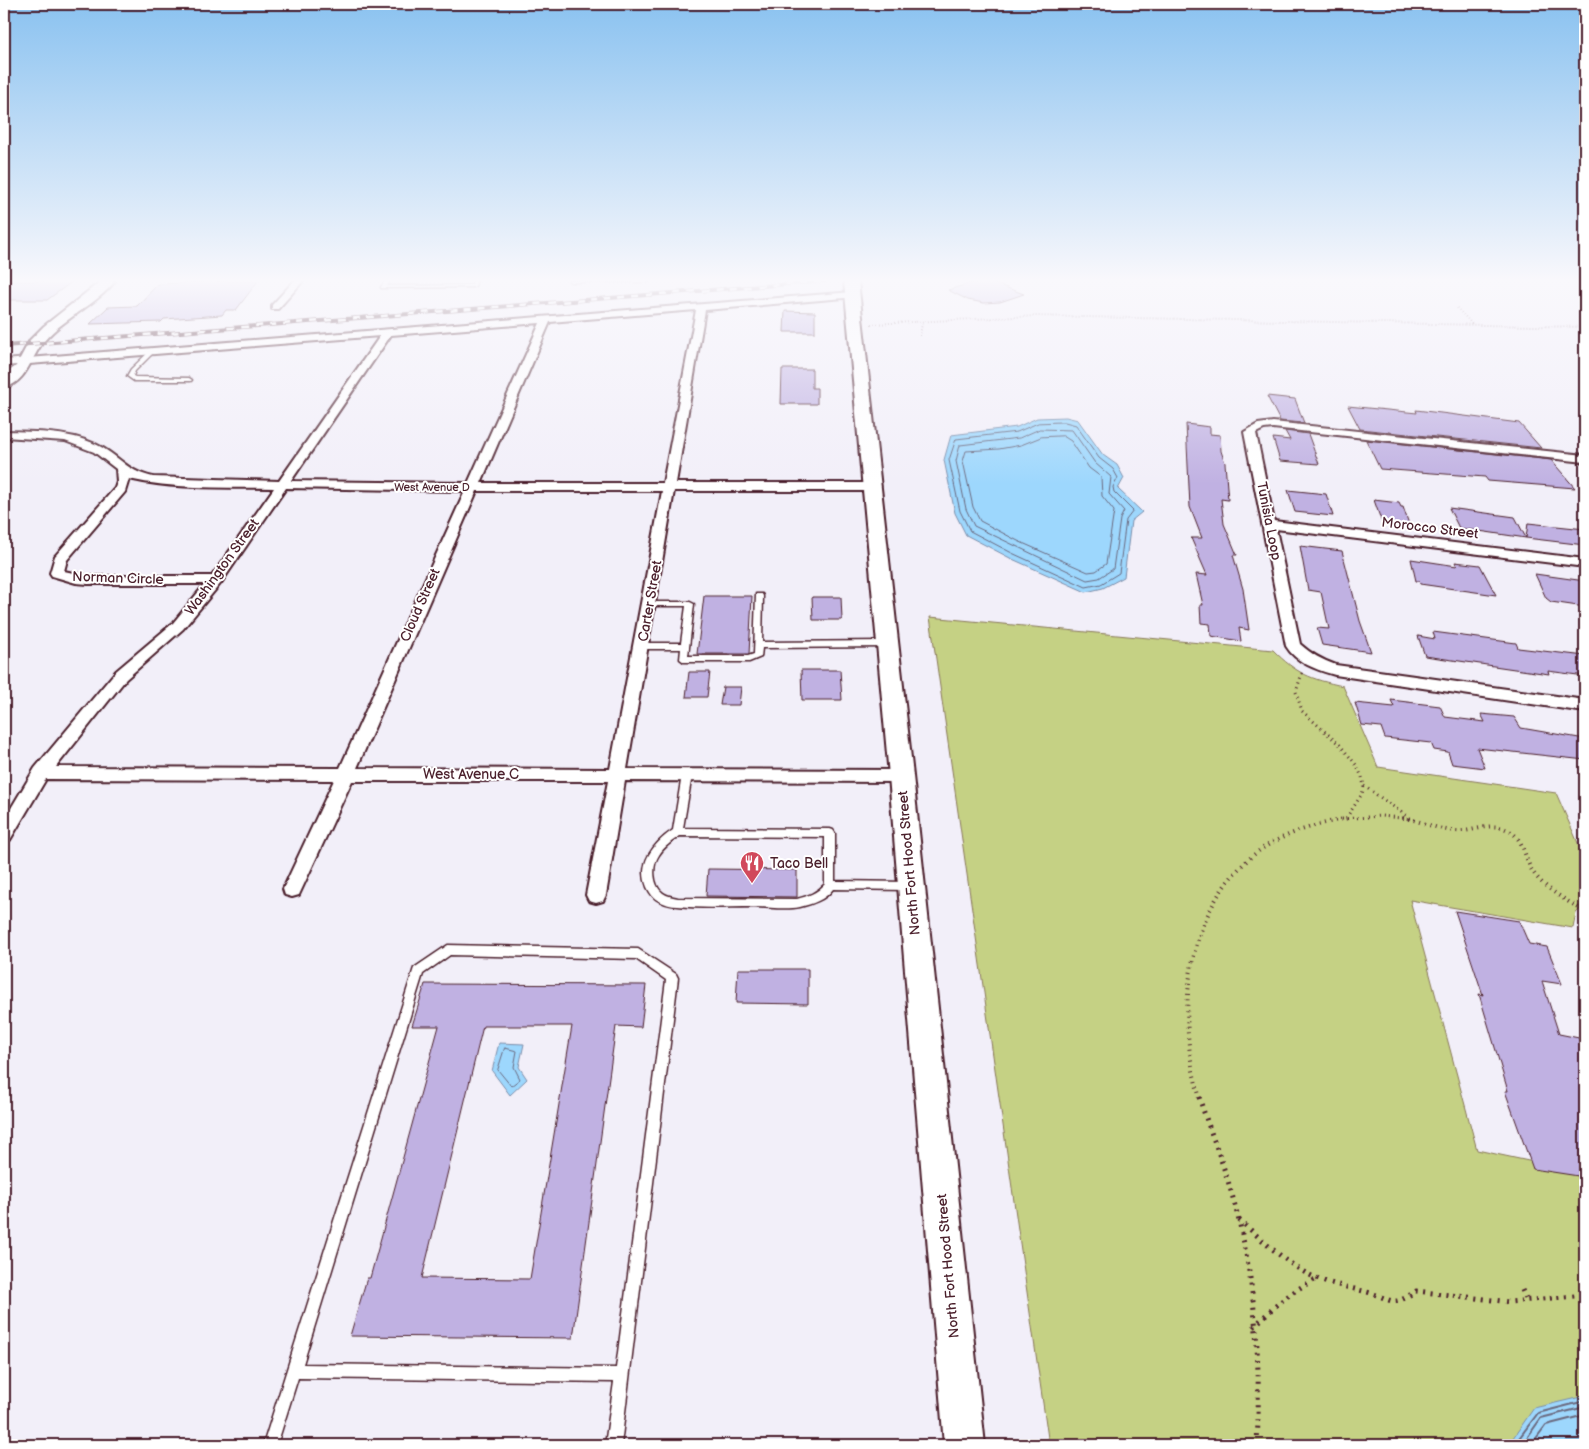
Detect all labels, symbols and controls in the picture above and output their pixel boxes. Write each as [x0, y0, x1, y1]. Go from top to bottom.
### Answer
street label: Tunisia Loop [1253, 480, 1285, 562]
street label: West Avenue D [394, 481, 470, 494]
street label: Morocco Street [1381, 514, 1480, 542]
street label: Washington Street [181, 515, 263, 619]
street label: Carter Street [634, 558, 666, 643]
street label: Cloud Street [396, 565, 444, 644]
street label: Norman Circle [72, 568, 164, 588]
street label: West Avenue C [423, 766, 519, 783]
street label: North Fort Hood Street [894, 789, 924, 936]
restaurant icon: Taco Bell [739, 850, 765, 884]
place label: Taco Bell [770, 855, 828, 872]
street label: North Fort Hood Street [933, 1192, 963, 1339]

